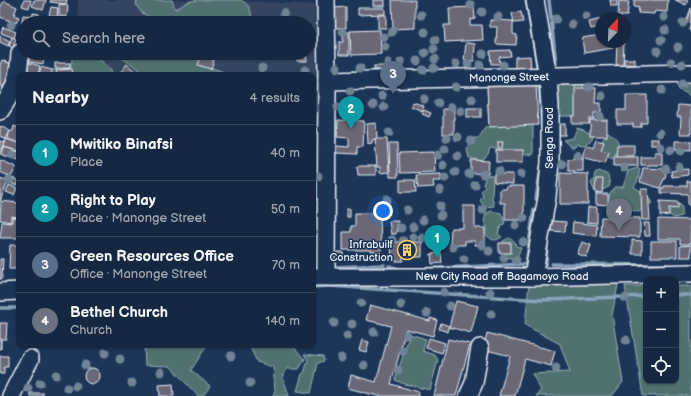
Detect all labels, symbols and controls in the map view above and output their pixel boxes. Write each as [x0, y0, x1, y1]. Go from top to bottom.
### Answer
north arrow [595, 12, 631, 48]
search box [16, 16, 316, 60]
icon: search [30, 27, 52, 49]
text: Search here [62, 29, 145, 48]
pin: 3 [380, 61, 406, 94]
street label: Manonge Street [469, 70, 550, 85]
text: Nearby [32, 88, 89, 108]
text: 4 results [250, 90, 300, 106]
pin: 2 [338, 96, 364, 129]
street label: Senga Road [543, 107, 556, 169]
text: Mwitiko Binafsi [70, 135, 173, 154]
text: 1 [42, 145, 48, 161]
text: 40 m [270, 145, 300, 161]
text: Place [70, 154, 103, 170]
text: Right to Play [70, 191, 156, 210]
pin: 4 [606, 198, 632, 231]
text: 2 [41, 201, 49, 217]
text: 50 m [271, 201, 300, 217]
your location [373, 201, 393, 221]
text: Place · Manonge Street [70, 210, 206, 226]
pin: 1 [424, 225, 450, 258]
place label: Infrabuilf Construction [330, 238, 394, 264]
building icon: Infrabuilf Construction [396, 239, 418, 261]
text: Green Resources Office [70, 247, 234, 266]
text: 3 [41, 257, 49, 273]
text: 70 m [272, 257, 300, 273]
text: Office · Manonge Street [70, 266, 207, 282]
street label: New City Road off Bagamoyo Road [416, 270, 588, 283]
map controls [643, 276, 679, 384]
button: + [643, 276, 679, 312]
text: Bethel Church [70, 303, 168, 322]
button: − [643, 312, 679, 348]
text: 4 [41, 313, 49, 329]
text: 140 m [265, 313, 300, 329]
text: Church [70, 322, 112, 338]
button: locate [643, 348, 679, 384]

